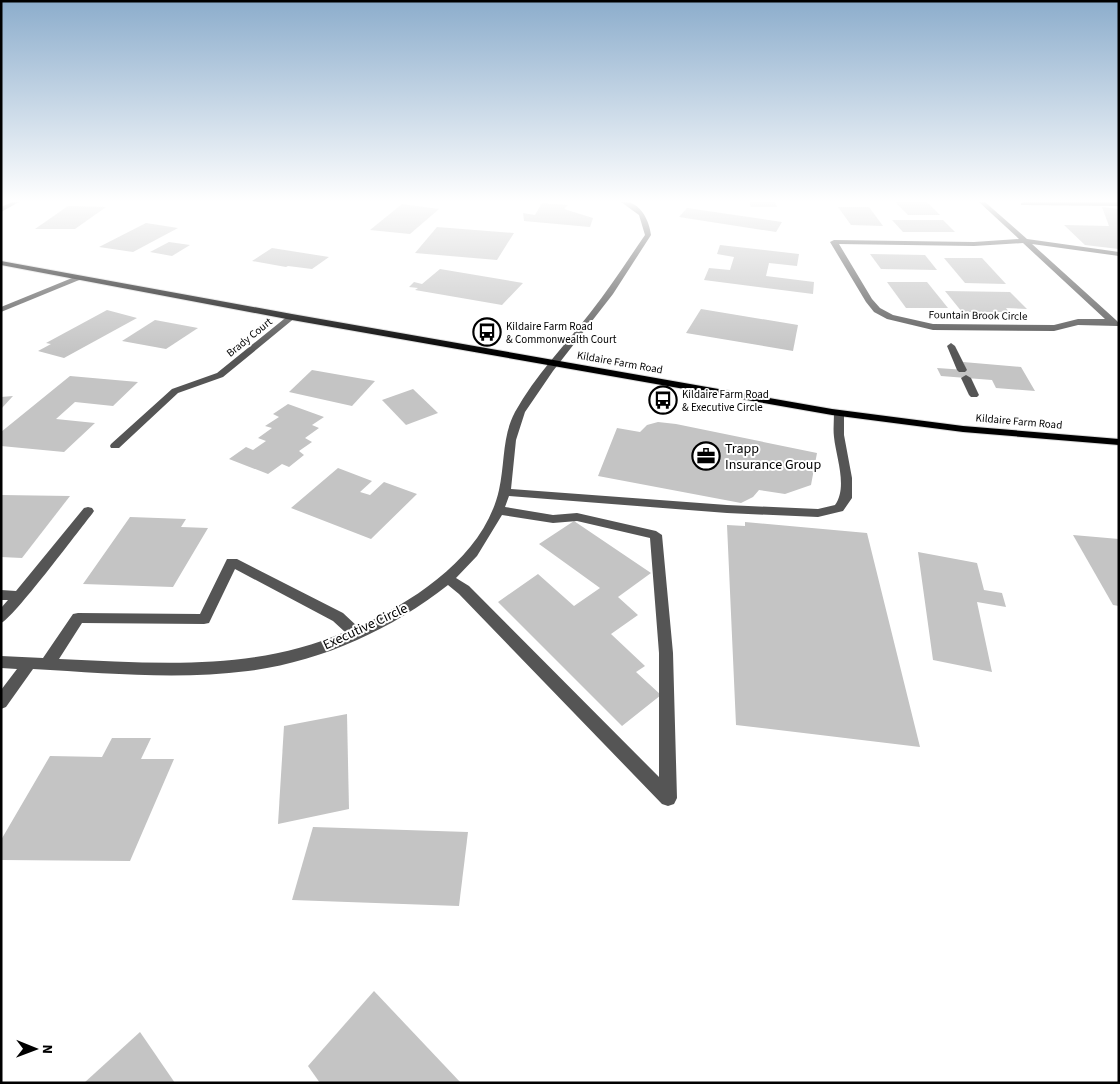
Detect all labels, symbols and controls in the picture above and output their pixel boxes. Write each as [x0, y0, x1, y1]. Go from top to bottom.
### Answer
street label: Fountain Brook Circle [928, 307, 1028, 324]
street label: Brady Court [223, 314, 276, 360]
bus stop icon: Kildaire Farm Road & Commonwealth Court [472, 317, 502, 347]
place label: Kildaire Farm Road & Commonwealth Court [506, 319, 617, 347]
street label: Kildaire Farm Road [576, 348, 664, 377]
bus stop icon: Kildaire Farm Road & Executive Circle [648, 385, 678, 415]
place label: Kildaire Farm Road & Executive Circle [682, 387, 769, 415]
street label: Kildaire Farm Road [975, 410, 1063, 433]
place label: Trapp Insurance Group [725, 439, 821, 475]
office icon: Trapp Insurance Group [691, 441, 721, 471]
street label: Executive Circle [320, 599, 411, 655]
north arrow [10, 1024, 60, 1074]
text: N [37, 1044, 57, 1054]

